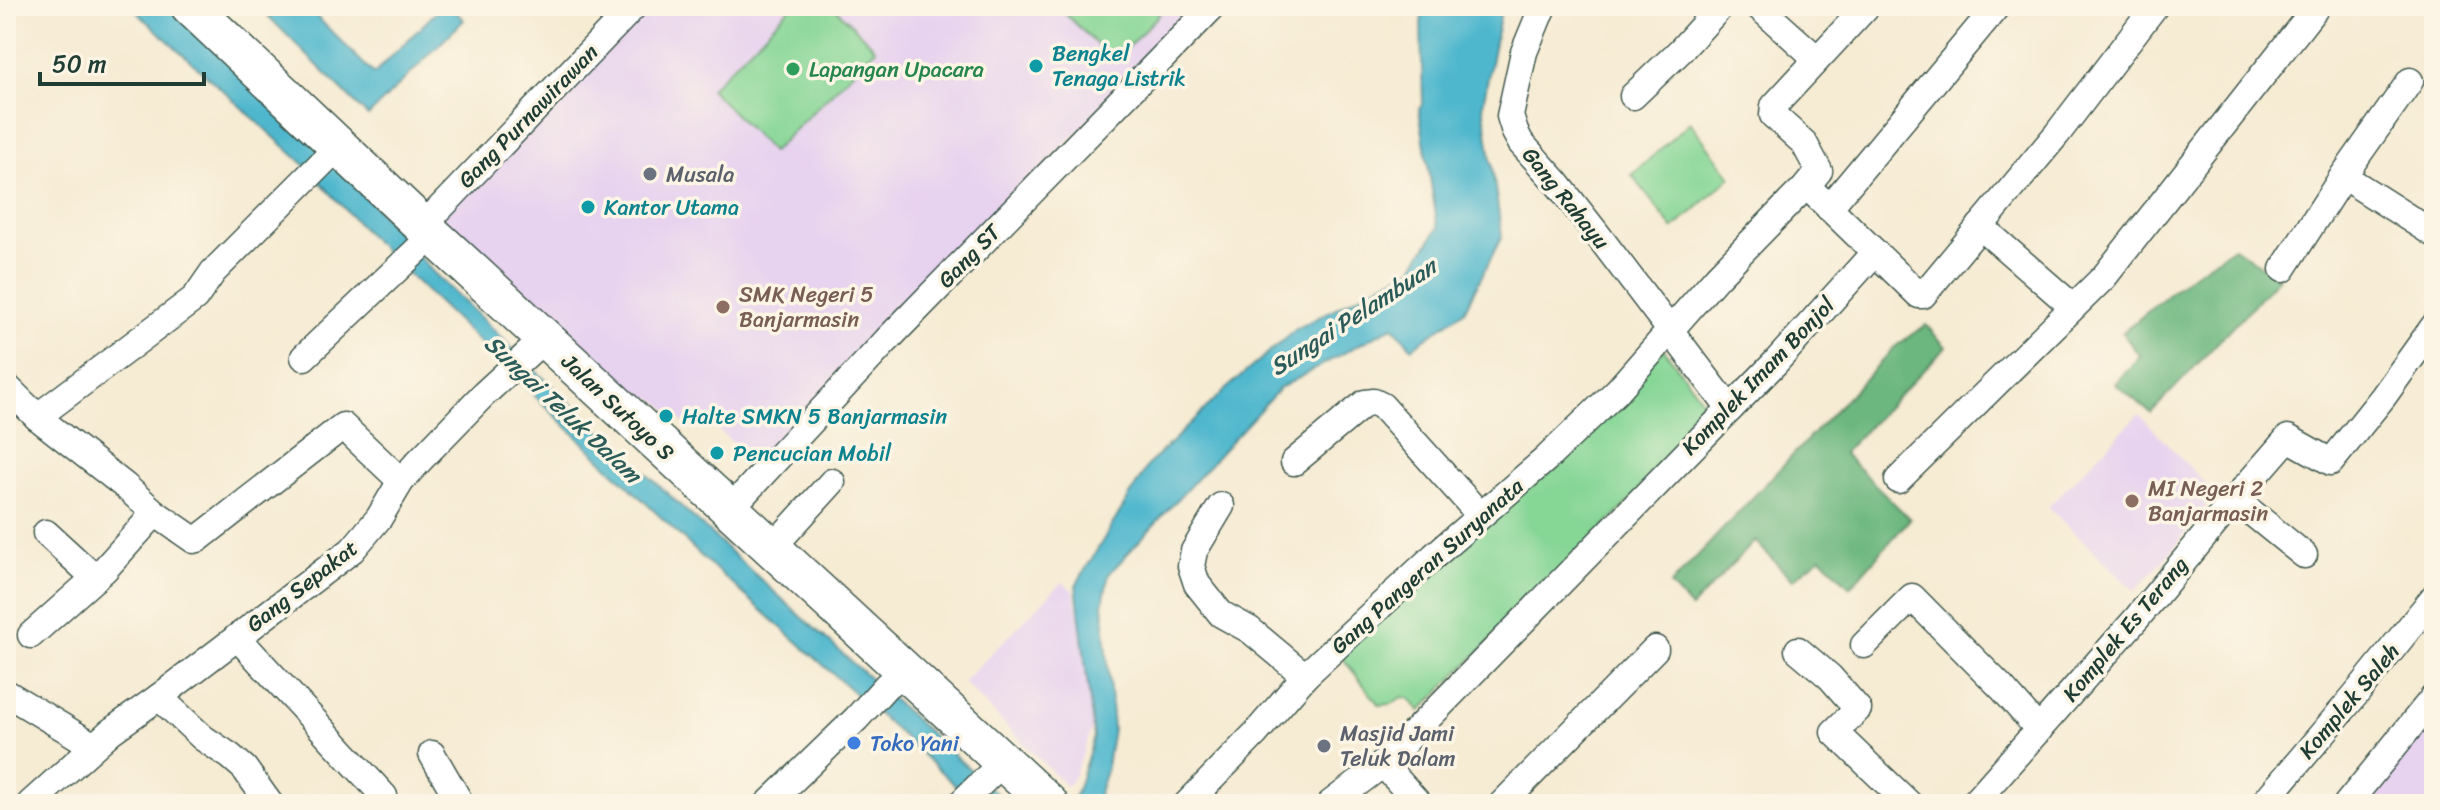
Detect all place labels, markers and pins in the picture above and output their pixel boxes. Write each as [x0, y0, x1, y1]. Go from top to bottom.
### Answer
place label: Bengkel Tenaga Listrik [1052, 34, 1186, 98]
place label: Lapangan Upacara [809, 50, 984, 89]
marker: Bengkel Tenaga Listrik [1027, 57, 1045, 75]
marker: Lapangan Upacara [784, 60, 802, 78]
place label: Musala [666, 155, 734, 194]
marker: Musala [641, 165, 659, 183]
place label: Kantor Utama [604, 188, 739, 227]
marker: Kantor Utama [579, 198, 597, 216]
place label: SMK Negeri 5 Banjarmasin [739, 275, 874, 339]
marker: SMK Negeri 5 Banjarmasin [714, 298, 732, 316]
place label: Halte SMKN 5 Banjarmasin [682, 397, 947, 436]
marker: Halte SMKN 5 Banjarmasin [657, 407, 675, 425]
place label: Pencucian Mobil [733, 434, 892, 473]
marker: Pencucian Mobil [708, 444, 726, 462]
place label: MI Negeri 2 Banjarmasin [2148, 469, 2268, 533]
marker: MI Negeri 2 Banjarmasin [2123, 492, 2141, 510]
place label: Masjid Jami Teluk Dalam [1340, 714, 1456, 778]
place label: Toko Yani [870, 724, 960, 763]
marker: Toko Yani [845, 734, 863, 752]
marker: Masjid Jami Teluk Dalam [1315, 737, 1333, 755]

